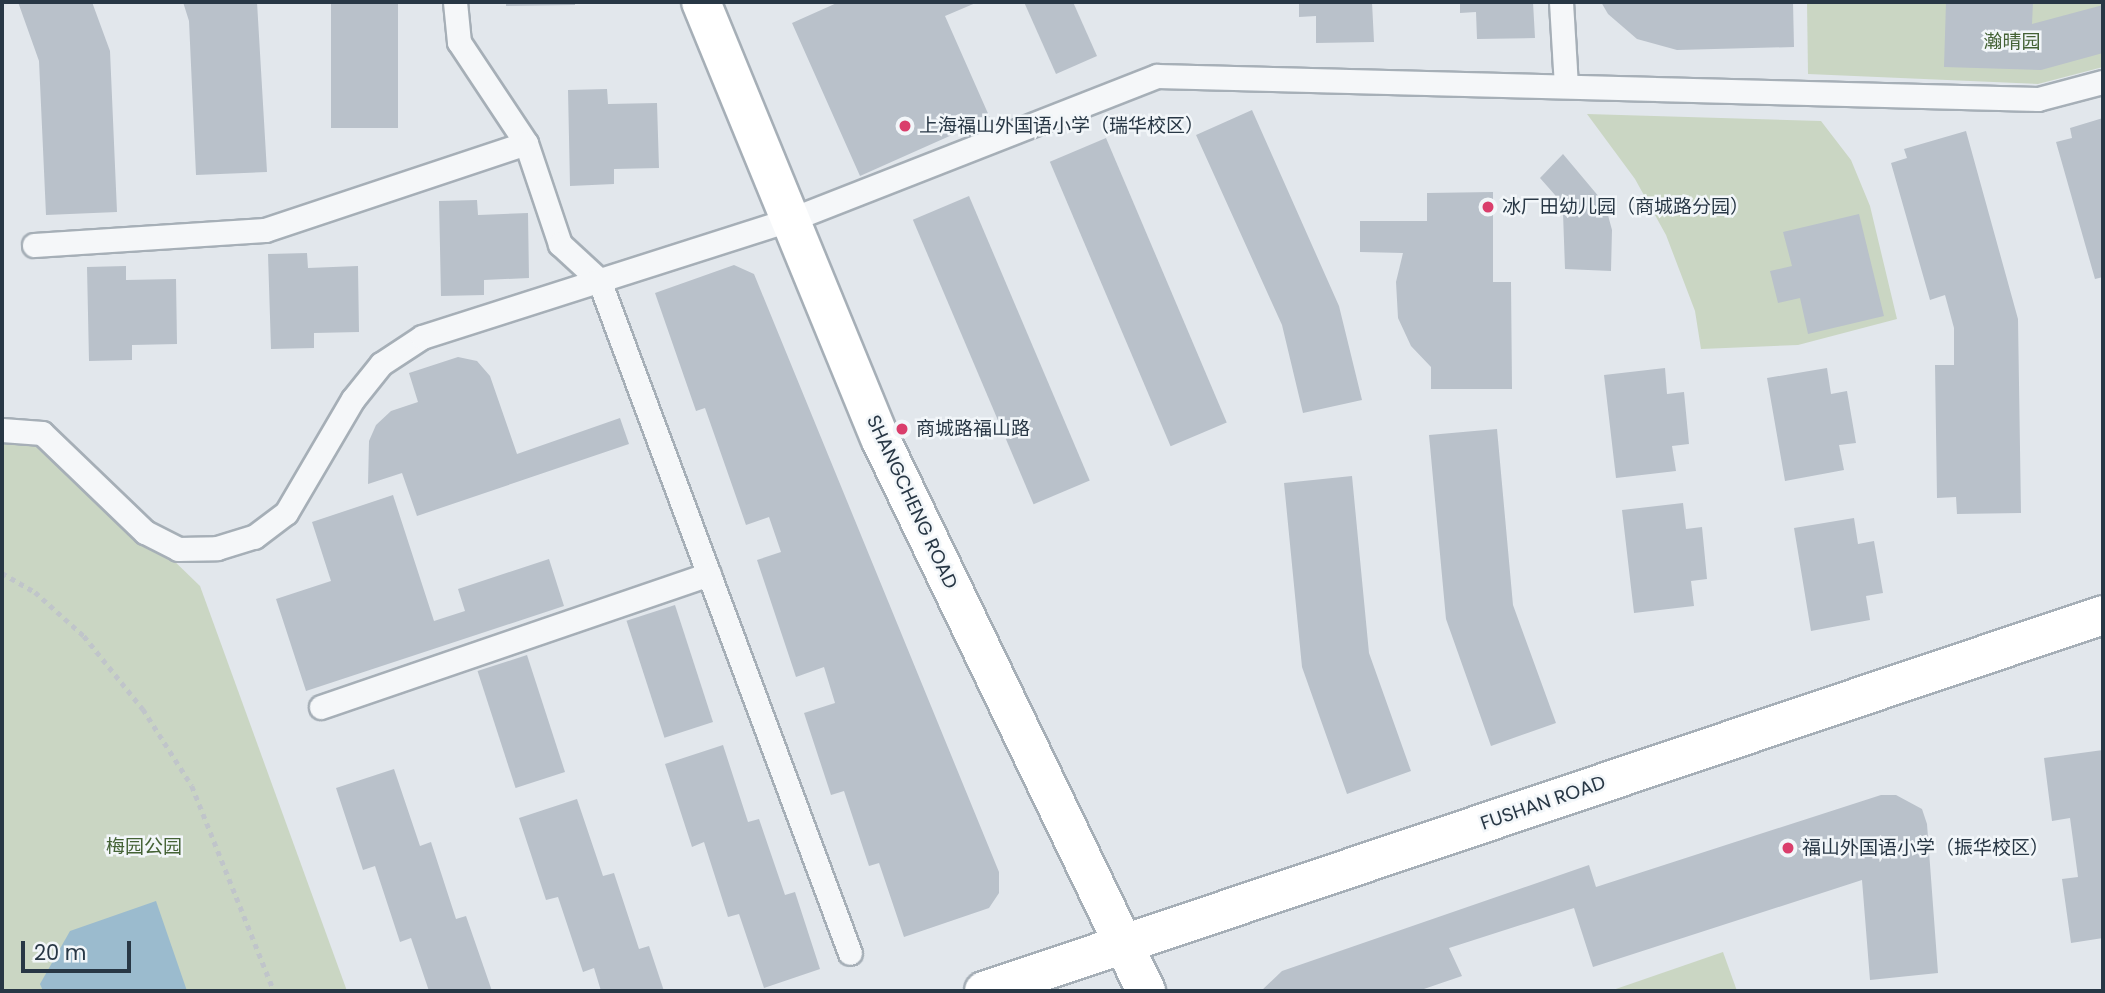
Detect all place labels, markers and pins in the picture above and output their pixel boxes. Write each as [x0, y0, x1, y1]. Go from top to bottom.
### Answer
place label: 上海福山外国语小学（瑞华校区） [919, 115, 1204, 137]
marker: 上海福山外国语小学（瑞华校区） [897, 118, 913, 134]
place label: 冰厂田幼儿园（商城路分园） [1502, 196, 1749, 218]
marker: 冰厂田幼儿园（商城路分园） [1480, 199, 1496, 215]
place label: 商城路福山路 [916, 418, 1030, 440]
marker: 商城路福山路 [894, 421, 910, 437]
place label: 福山外国语小学（振华校区） [1802, 837, 2049, 859]
marker: 福山外国语小学（振华校区） [1780, 840, 1796, 856]

